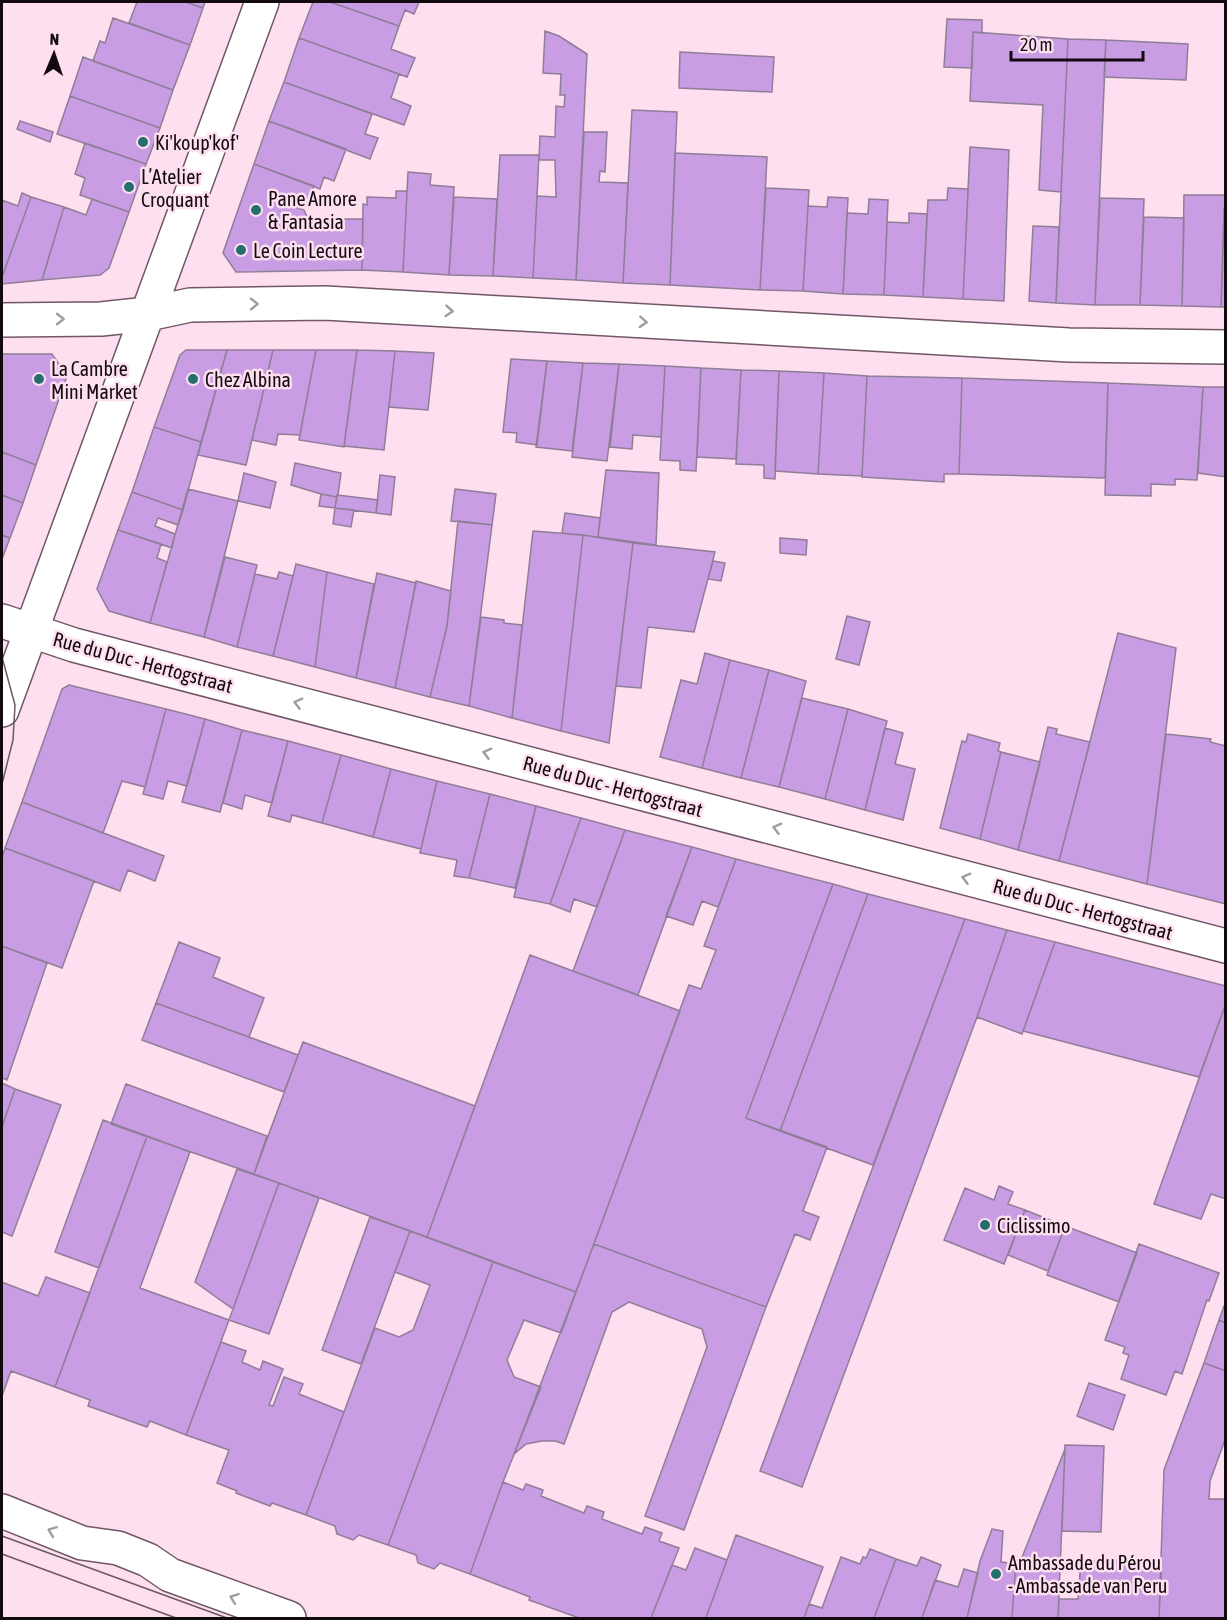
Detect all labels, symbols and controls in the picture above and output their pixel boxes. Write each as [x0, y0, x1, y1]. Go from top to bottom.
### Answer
north arrow [24, 24, 84, 84]
scale bar [1011, 24, 1143, 62]
text: N [49, 30, 60, 48]
text: 20 m [1020, 34, 1052, 55]
place label: Ki'koup'kof' [155, 131, 239, 154]
marker: Ki'koup'kof' [136, 135, 150, 149]
place label: L’Atelier Croquant [141, 165, 209, 211]
marker: L’Atelier Croquant [122, 180, 136, 194]
place label: Pane Amore & Fantasia [268, 187, 357, 233]
marker: Pane Amore & Fantasia [249, 203, 263, 217]
place label: Le Coin Lecture [253, 239, 363, 262]
marker: Le Coin Lecture [234, 243, 248, 257]
one-way arrow [249, 298, 258, 311]
one-way arrow [444, 305, 453, 318]
one-way arrow [55, 313, 64, 325]
one-way arrow [639, 316, 648, 329]
place label: La Cambre Mini Market [51, 357, 138, 403]
place label: Chez Albina [205, 368, 291, 391]
marker: La Cambre Mini Market [32, 372, 46, 386]
marker: Chez Albina [186, 372, 200, 386]
street label: Rue du Duc - Hertogstraat [51, 627, 235, 697]
one-way arrow [293, 698, 303, 711]
one-way arrow [482, 747, 492, 760]
street label: Rue du Duc - Hertogstraat [521, 751, 705, 821]
one-way arrow [772, 823, 782, 836]
one-way arrow [961, 872, 971, 885]
street label: Rue du Duc - Hertogstraat [991, 874, 1175, 944]
place label: Ciclissimo [997, 1214, 1070, 1237]
marker: Ciclissimo [978, 1218, 992, 1232]
one-way arrow [47, 1526, 58, 1538]
place label: Ambassade du Pérou - Ambassade van Peru [1008, 1551, 1167, 1597]
marker: Ambassade du Pérou - Ambassade van Peru [989, 1567, 1003, 1581]
one-way arrow [229, 1593, 239, 1606]

